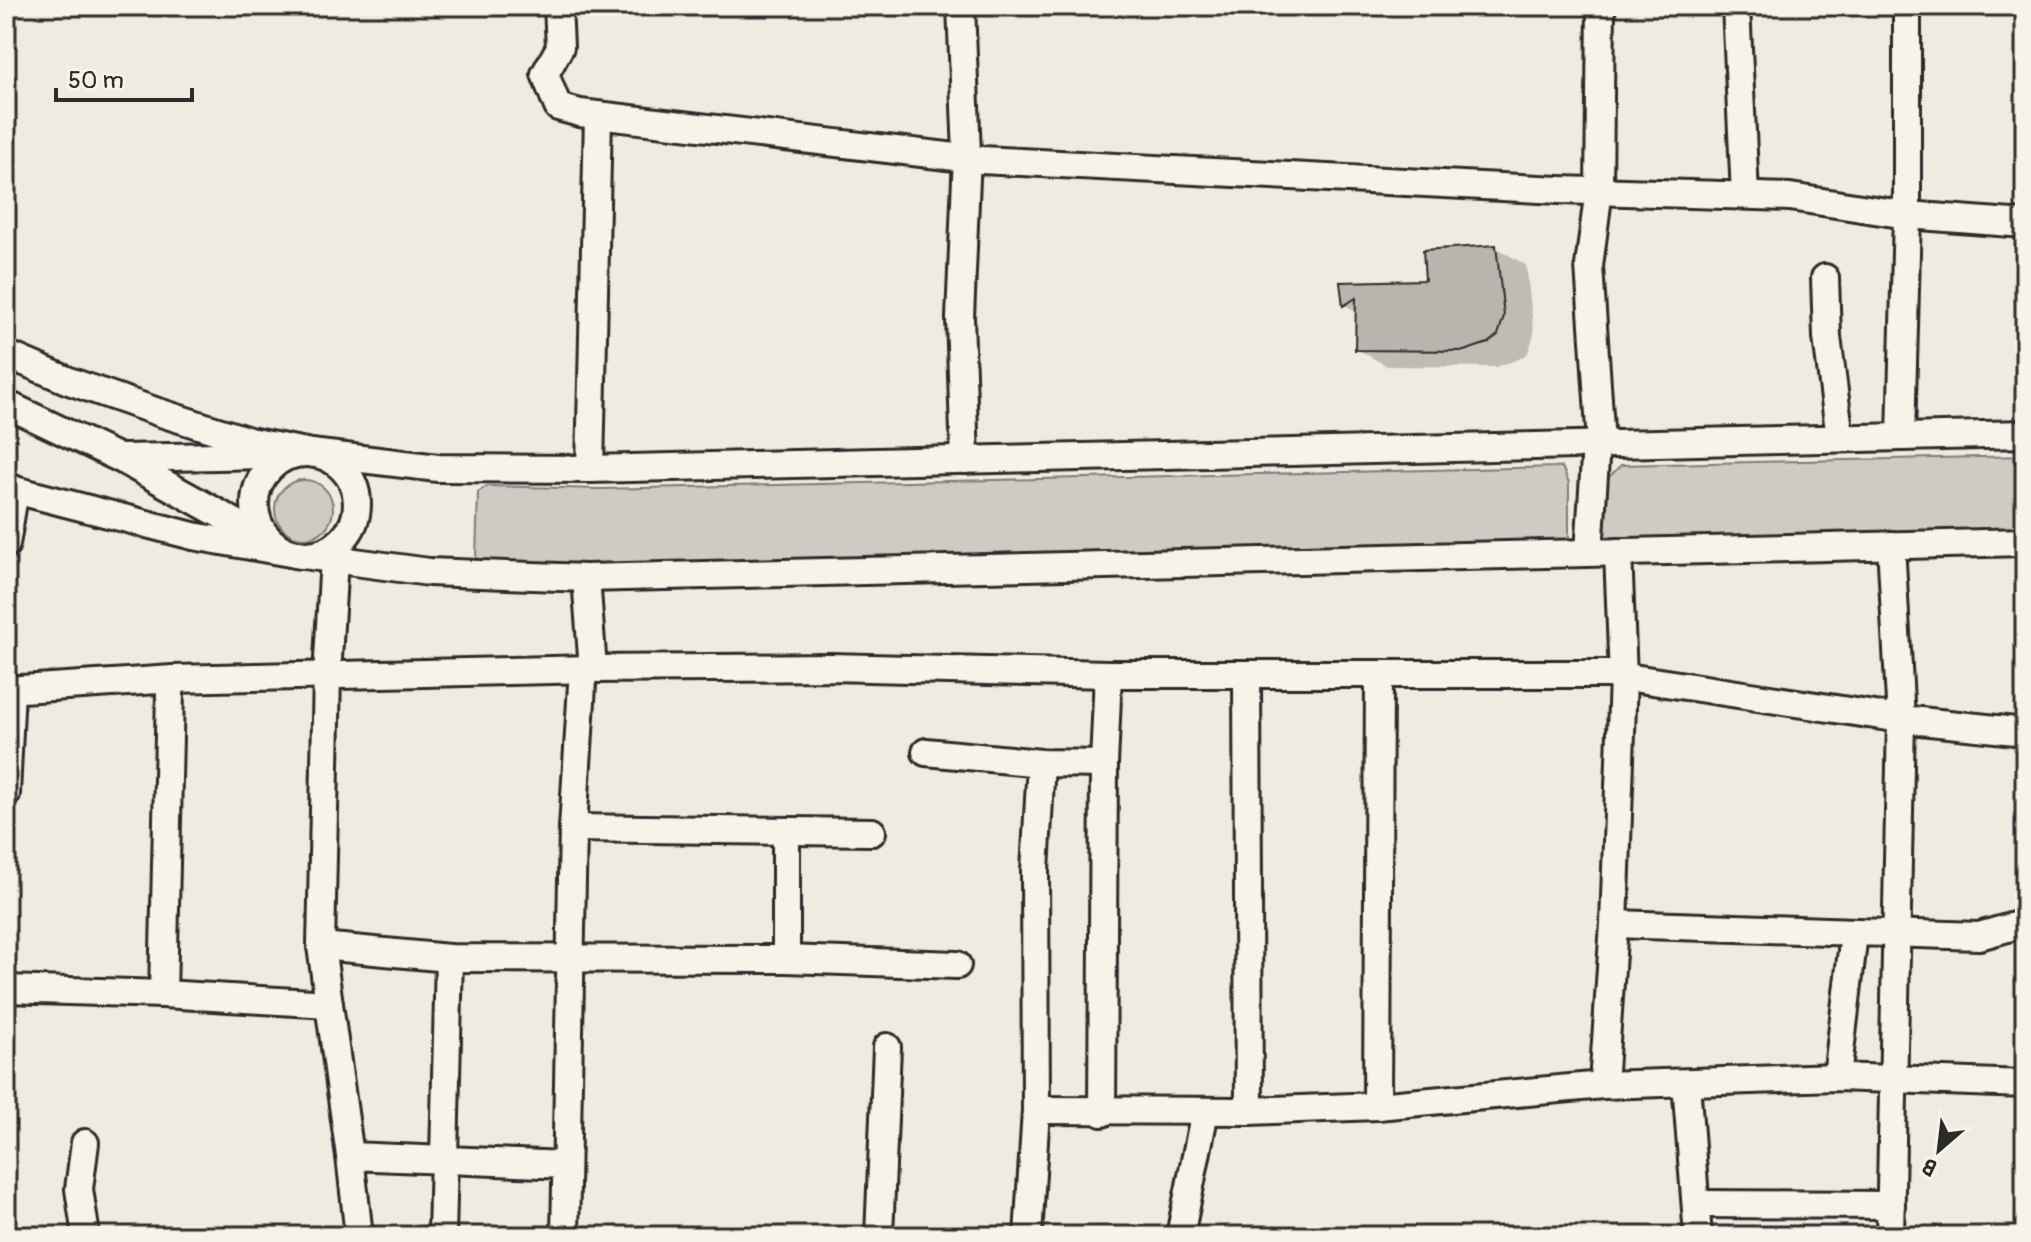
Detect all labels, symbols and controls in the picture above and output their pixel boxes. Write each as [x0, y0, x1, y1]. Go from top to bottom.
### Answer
scale bar [56, 52, 192, 102]
text: 50 m [68, 66, 124, 95]
north arrow [1899, 1110, 1979, 1190]
text: B [1918, 1151, 1942, 1182]

